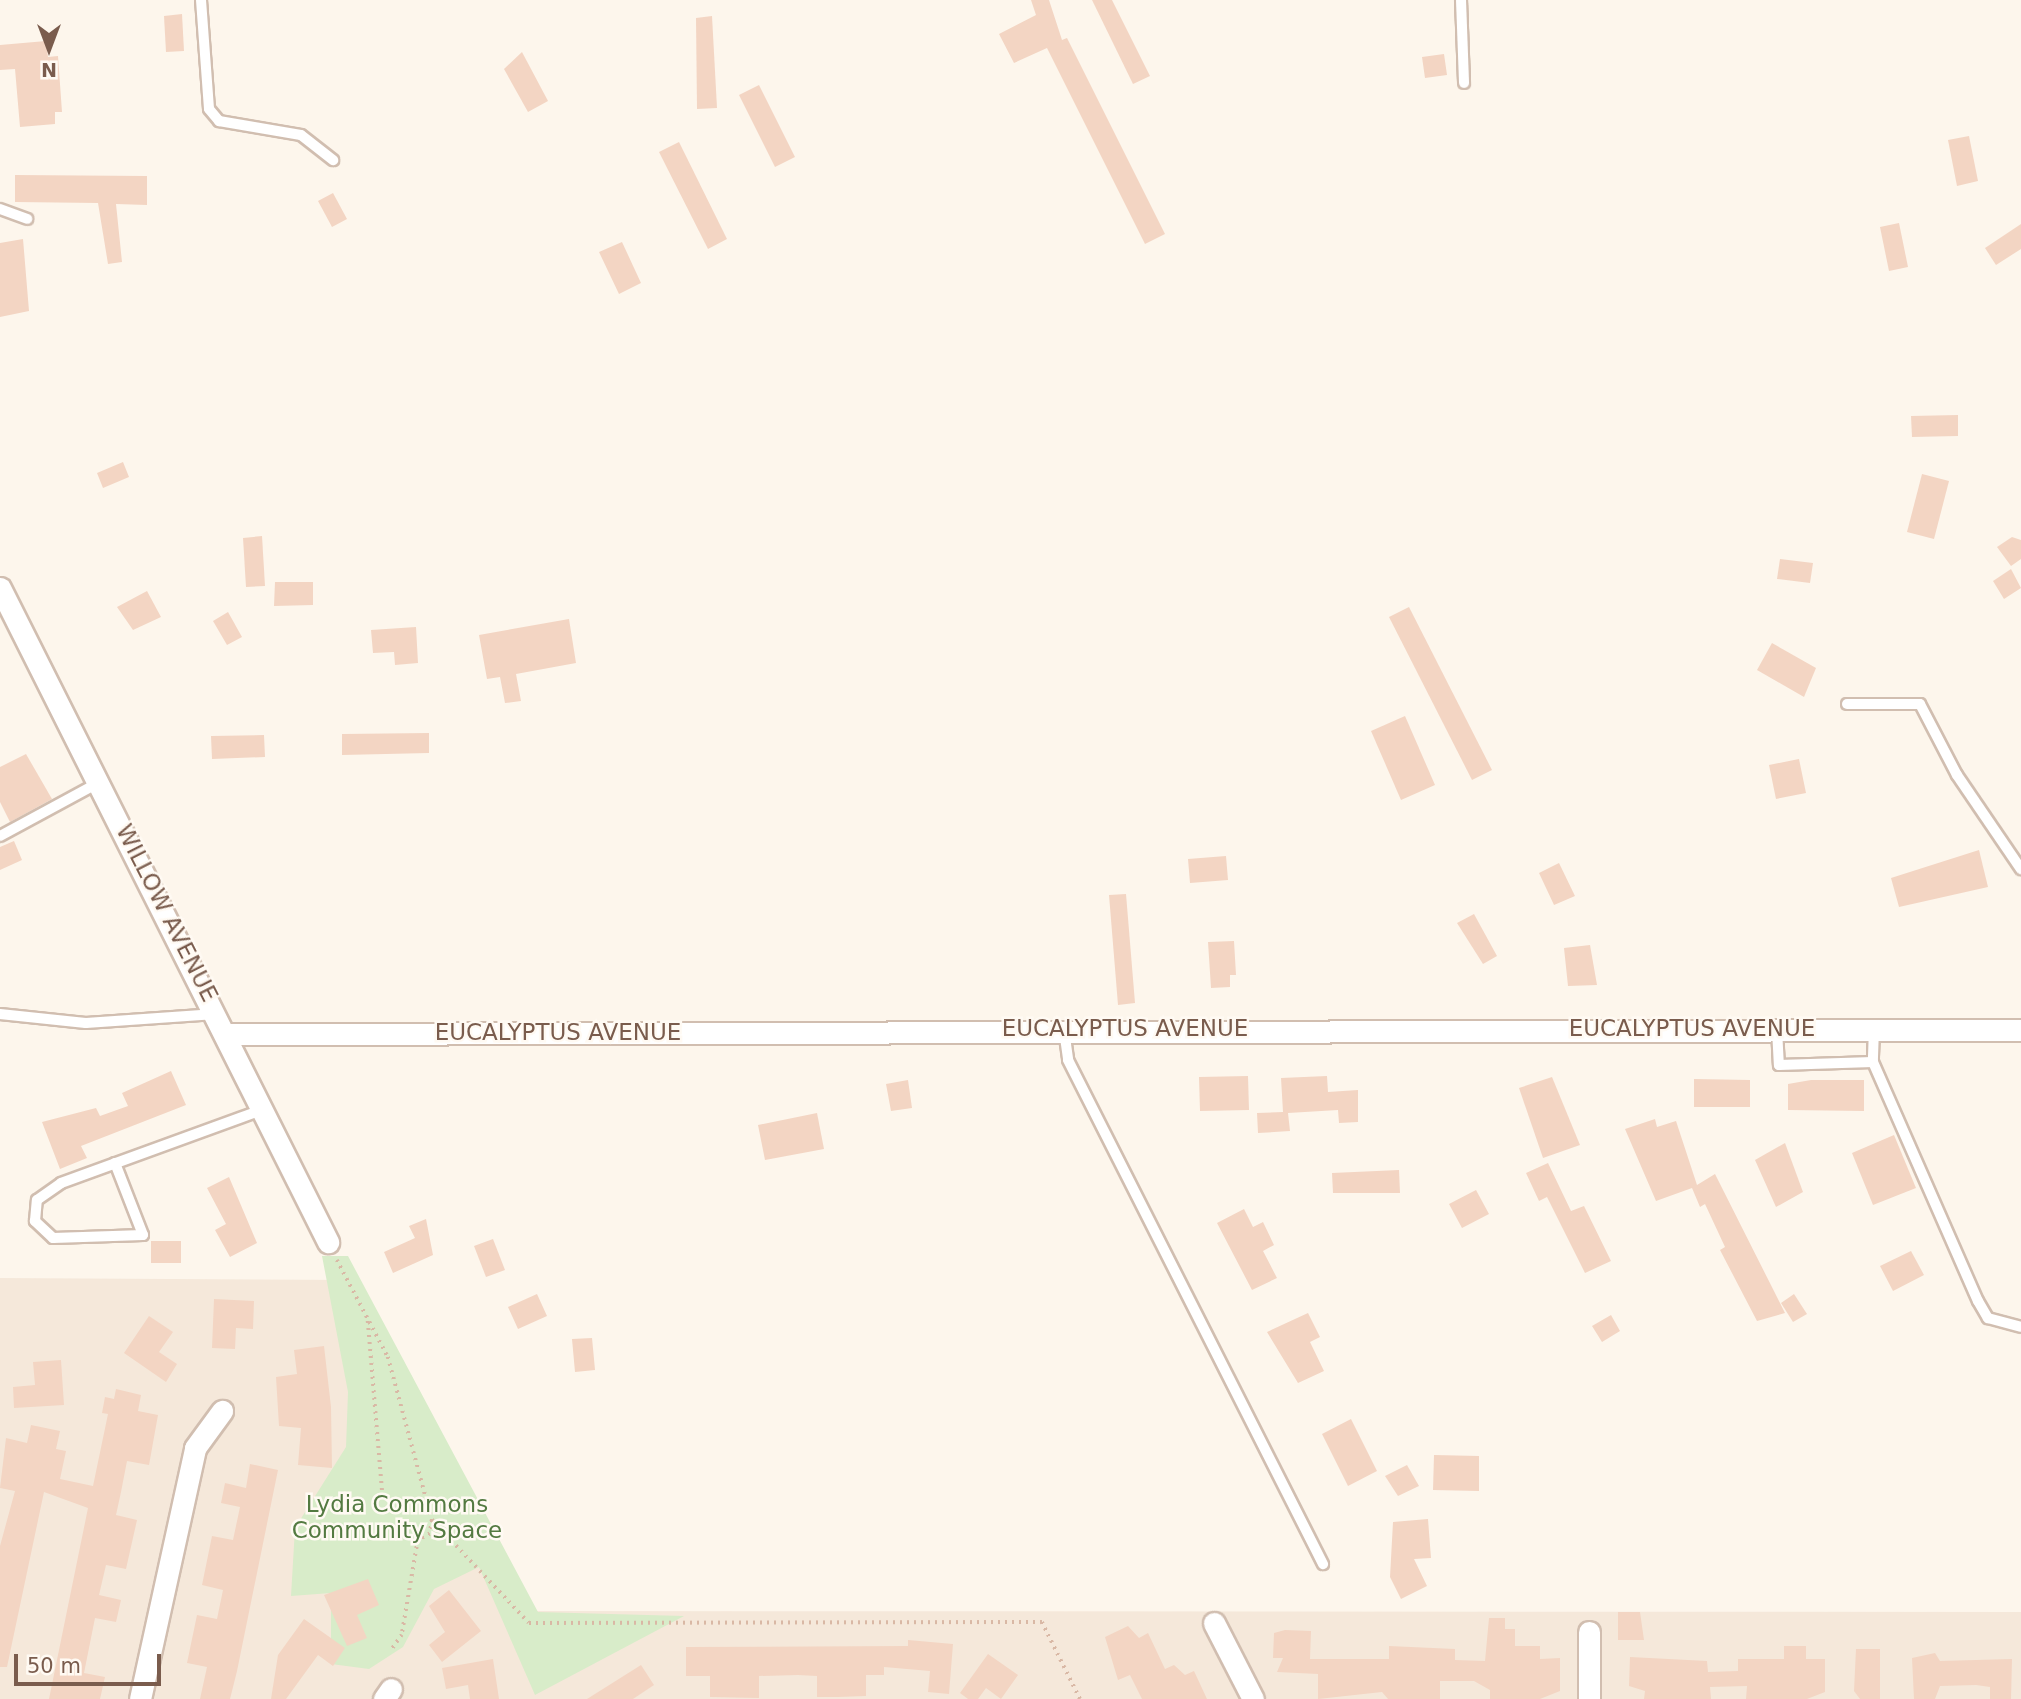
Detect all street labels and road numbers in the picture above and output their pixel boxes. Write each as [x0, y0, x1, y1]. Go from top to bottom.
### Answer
street label: WILLOW AVENUE [110, 820, 224, 1006]
street label: EUCALYPTUS AVENUE [1002, 1014, 1248, 1042]
street label: EUCALYPTUS AVENUE [1569, 1014, 1815, 1042]
street label: EUCALYPTUS AVENUE [435, 1018, 681, 1046]

